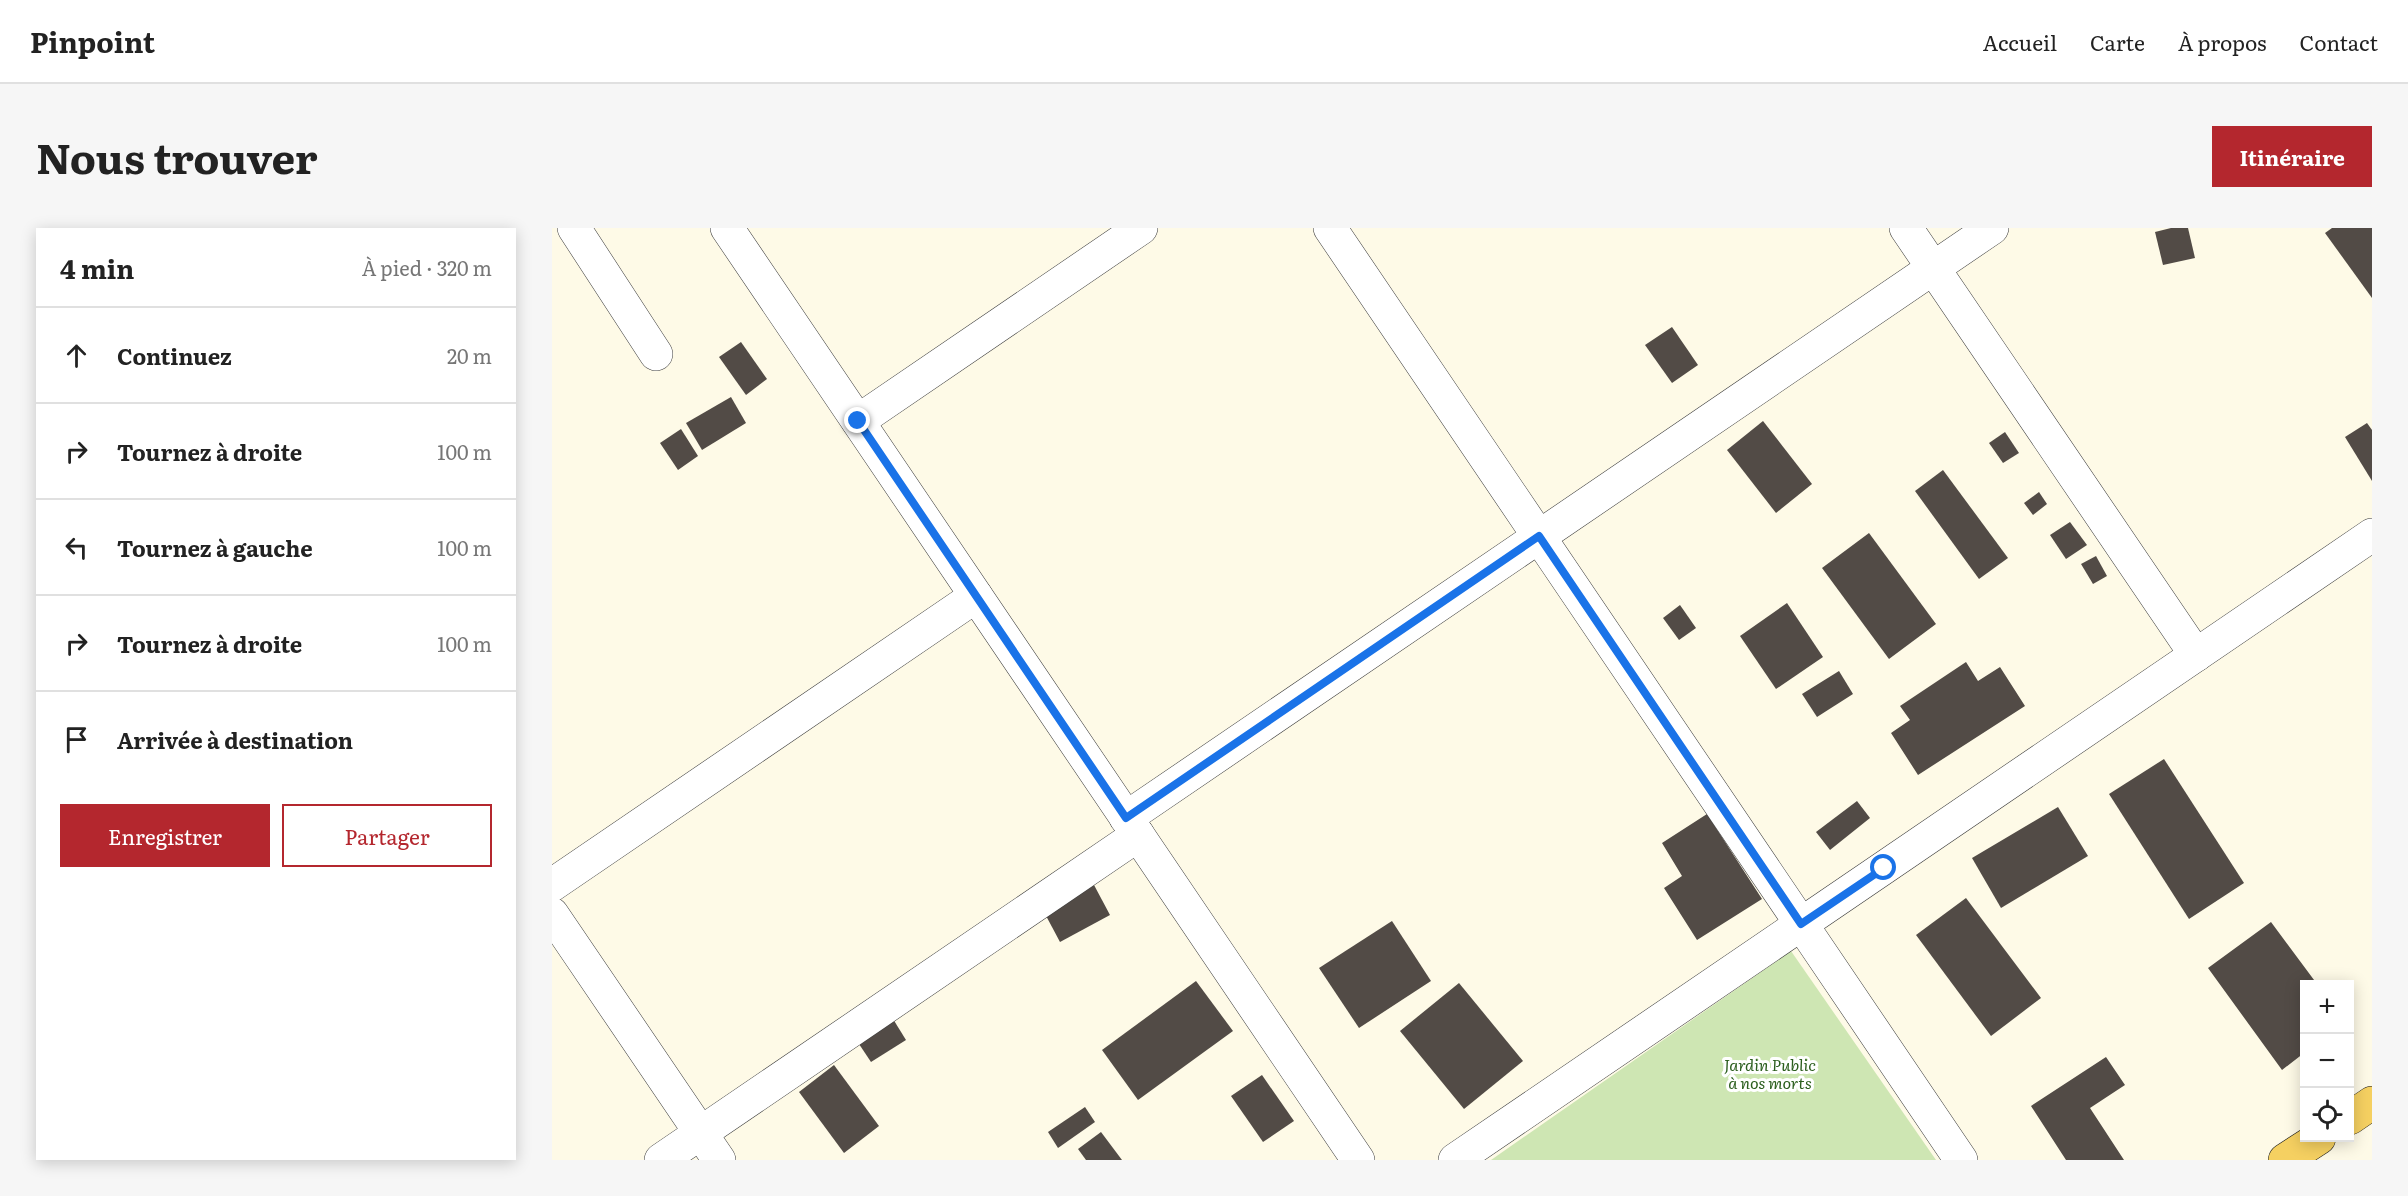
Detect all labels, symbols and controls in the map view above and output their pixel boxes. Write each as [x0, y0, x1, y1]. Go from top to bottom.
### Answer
text: Pinpoint [30, 20, 155, 62]
text: Accueil [1983, 26, 2057, 57]
text: Carte [2090, 26, 2145, 57]
text: À propos [2178, 26, 2267, 57]
text: Contact [2300, 26, 2378, 57]
text: Nous trouver [36, 125, 318, 187]
button: Itinéraire [2212, 126, 2372, 187]
text: 4 min [60, 248, 134, 287]
text: À pied · 320 m [362, 252, 492, 282]
icon: ahead [60, 339, 93, 372]
text: Continuez [117, 339, 232, 372]
text: 20 m [447, 340, 492, 370]
route end [844, 407, 870, 433]
icon: right [60, 435, 93, 468]
text: Tournez à droite [117, 435, 302, 468]
text: 100 m [437, 436, 492, 466]
icon: left [60, 531, 93, 564]
text: Tournez à gauche [117, 531, 313, 564]
text: 100 m [437, 532, 492, 562]
icon: right [60, 627, 93, 660]
text: Tournez à droite [117, 627, 302, 660]
text: 100 m [437, 628, 492, 658]
icon: arrive [60, 723, 93, 756]
text: Arrivée à destination [117, 723, 353, 756]
button: Enregistrer [60, 804, 270, 867]
button: Partager [282, 804, 492, 867]
route start [1870, 854, 1896, 880]
map controls [2300, 980, 2354, 1142]
button: + [2300, 980, 2354, 1034]
button: − [2300, 1034, 2354, 1088]
park label: Jardin Public à nos morts [1724, 1052, 1816, 1094]
button: locate [2300, 1088, 2354, 1142]

